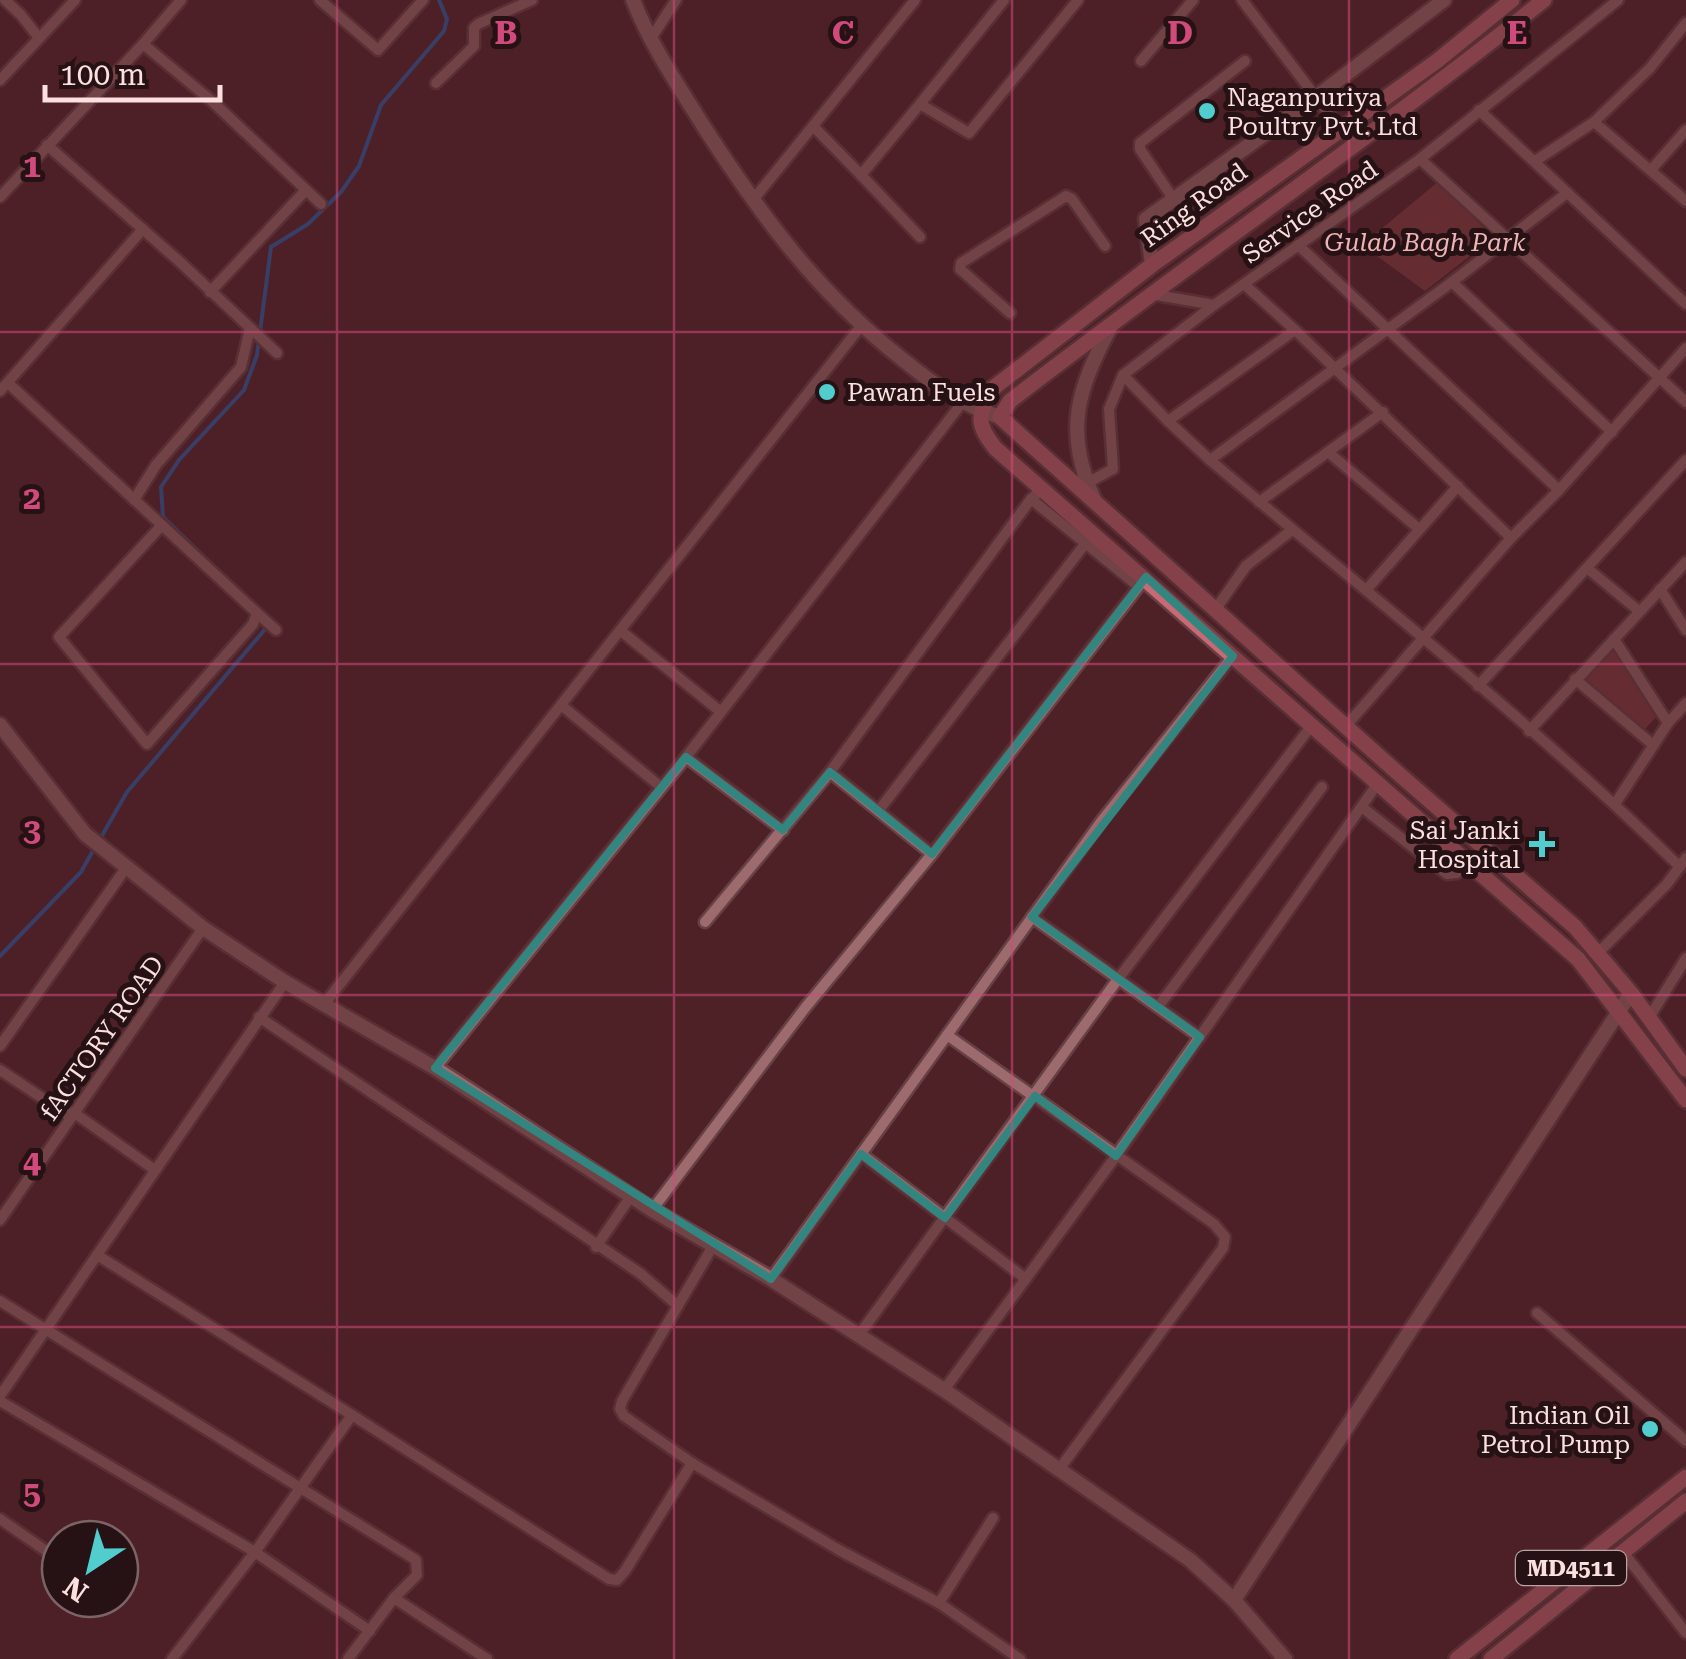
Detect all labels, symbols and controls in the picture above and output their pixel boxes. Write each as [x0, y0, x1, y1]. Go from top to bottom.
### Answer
text: B [494, 14, 518, 52]
text: C [832, 14, 854, 52]
text: D [1167, 14, 1193, 52]
text: E [1507, 14, 1527, 52]
scale bar [45, 40, 220, 102]
text: 100 m [60, 57, 145, 92]
place label: Naganpuriya Poultry Pvt. Ltd [1227, 83, 1417, 141]
marker: Naganpuriya Poultry Pvt. Ltd [1196, 100, 1218, 122]
text: 1 [23, 147, 41, 185]
street label: Service Road [1237, 155, 1383, 269]
street label: Ring Road [1136, 157, 1252, 253]
park label: Gulab Bagh Park [1325, 228, 1526, 257]
place label: Pawan Fuels [847, 378, 996, 407]
marker: Pawan Fuels [816, 381, 838, 403]
text: 2 [23, 479, 41, 517]
text: 3 [23, 811, 41, 849]
place label: Sai Janki Hospital [1410, 816, 1520, 874]
marker: Sai Janki Hospital [1529, 831, 1555, 857]
street label: fACTORY ROAD [34, 950, 170, 1126]
text: 4 [23, 1143, 41, 1181]
place label: Indian Oil Petrol Pump [1481, 1401, 1630, 1459]
marker: Indian Oil Petrol Pump [1639, 1418, 1661, 1440]
text: 5 [23, 1474, 41, 1512]
north arrow [40, 1519, 140, 1619]
road number: MD4511 [1516, 1551, 1626, 1585]
text: N [58, 1569, 94, 1609]

